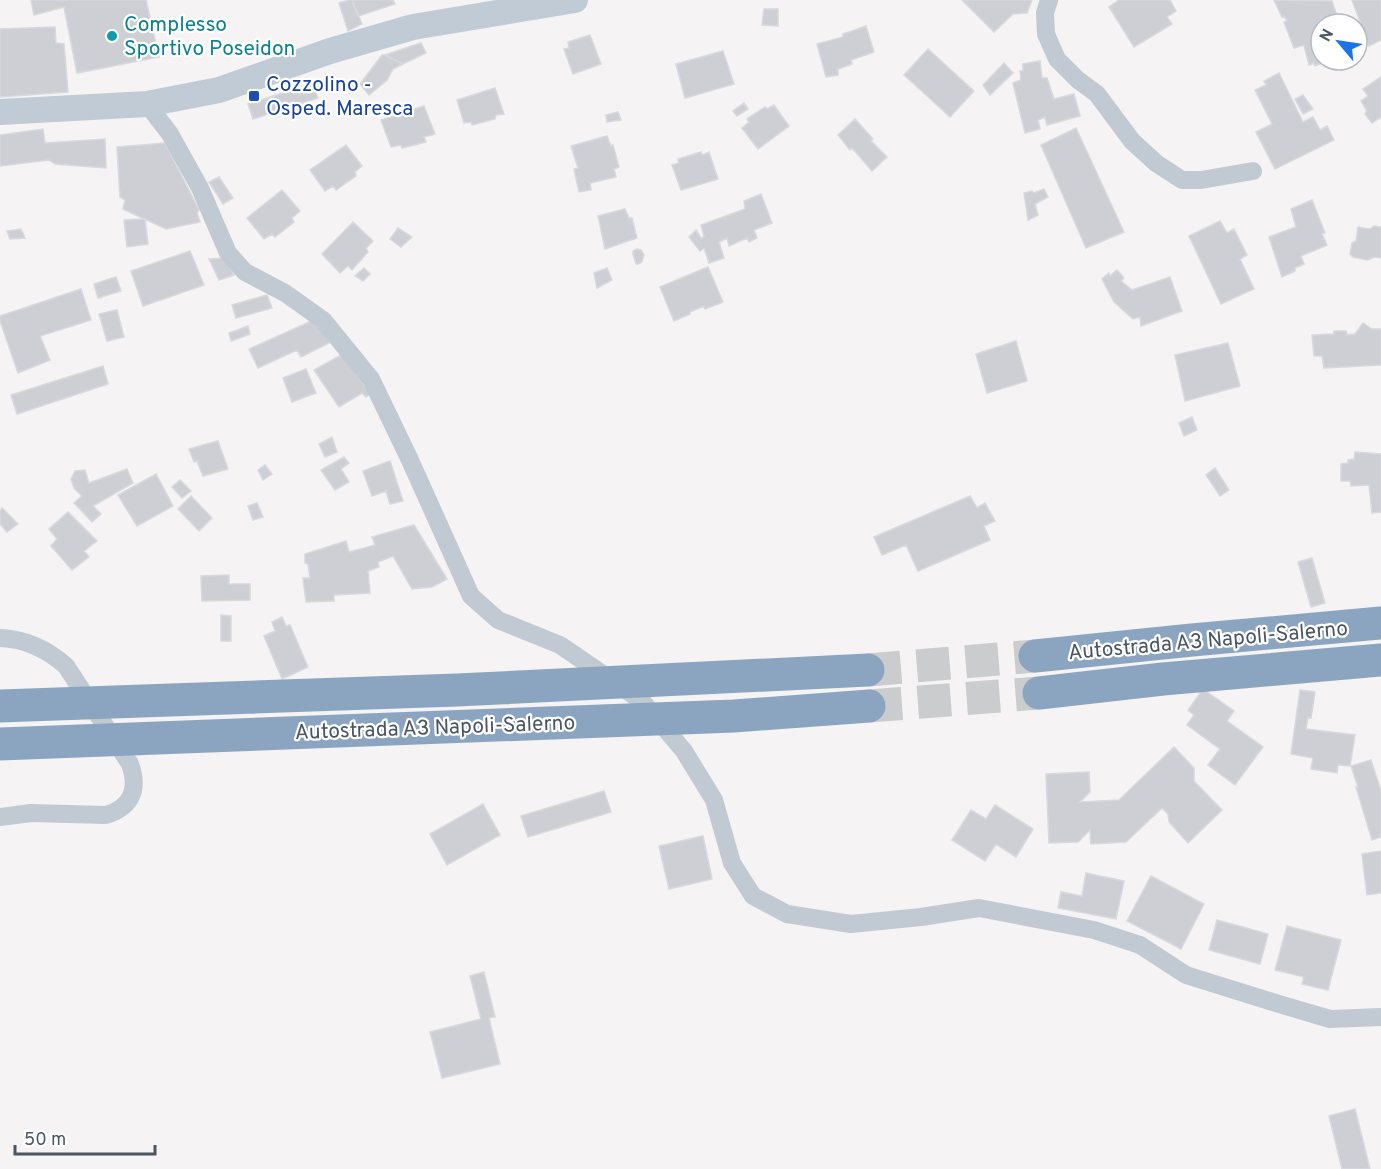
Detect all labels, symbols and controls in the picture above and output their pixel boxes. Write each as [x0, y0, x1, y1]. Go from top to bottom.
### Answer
place label: Complesso Sportivo Poseidon [124, 12, 295, 63]
north arrow [1309, 12, 1369, 72]
text: N [1316, 26, 1339, 46]
marker: Complesso Sportivo Poseidon [105, 29, 119, 43]
place label: Cozzolino - Osped. Maresca [266, 72, 413, 123]
marker: Cozzolino - Osped. Maresca [247, 89, 261, 103]
street label: Autostrada A3 Napoli-Salerno [1067, 616, 1349, 667]
street label: Autostrada A3 Napoli-Salerno [294, 710, 576, 747]
scale bar [15, 1118, 154, 1156]
text: 50 m [24, 1129, 66, 1152]

